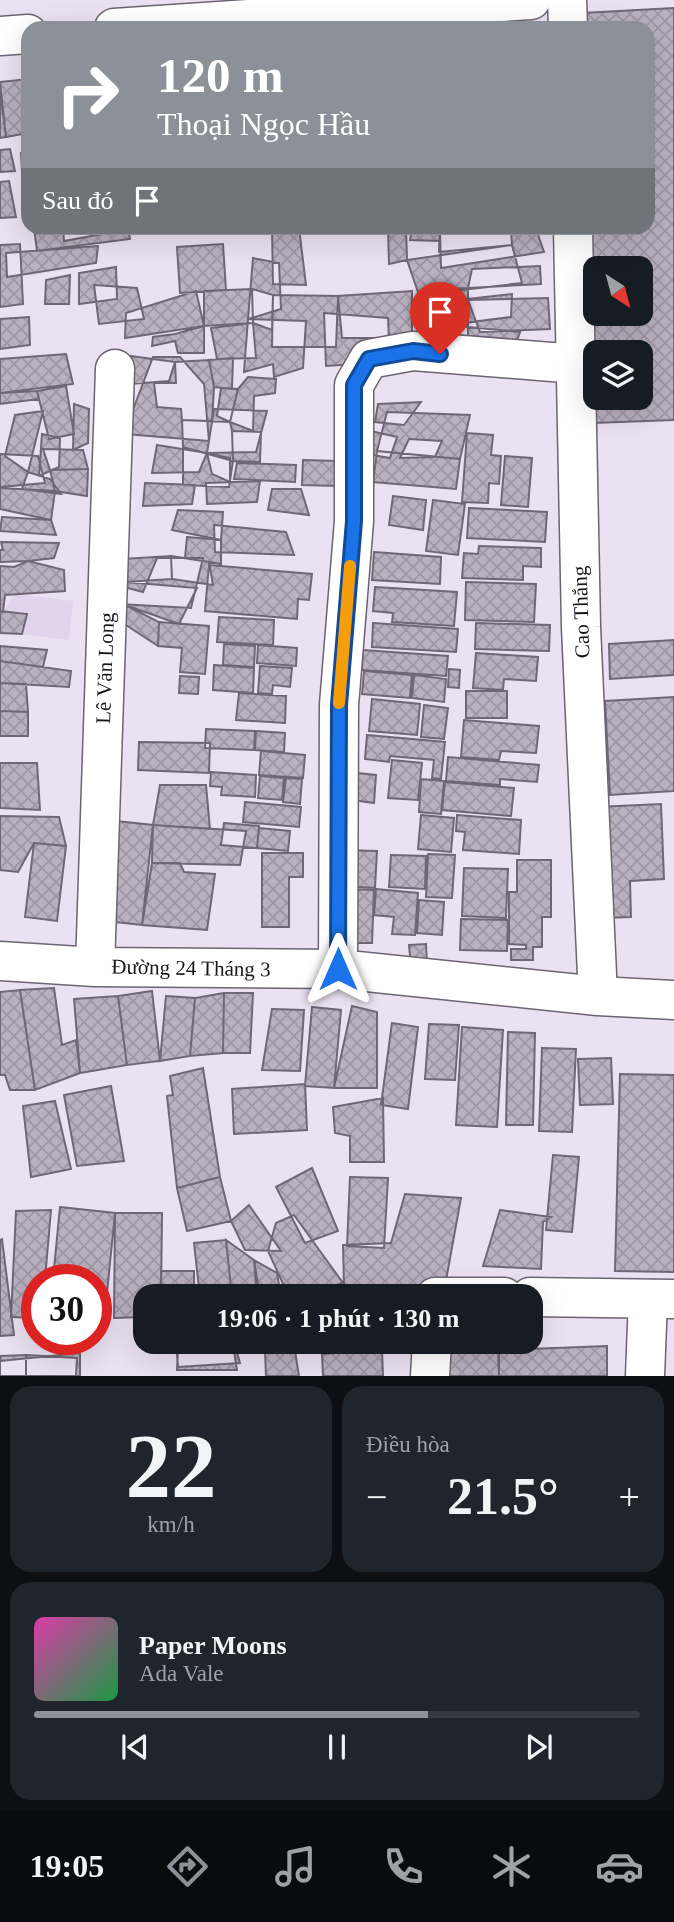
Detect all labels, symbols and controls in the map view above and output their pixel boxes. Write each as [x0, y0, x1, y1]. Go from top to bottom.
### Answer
text: 120 m [157, 48, 284, 103]
icon: right [42, 49, 133, 140]
text: Thoại Ngọc Hầu [157, 106, 370, 142]
icon: arrive [128, 182, 166, 220]
text: Sau đó [42, 186, 114, 215]
north arrow [583, 256, 653, 326]
map controls [583, 256, 653, 410]
pin [410, 282, 470, 354]
icon: arrive [421, 293, 459, 331]
button: layers [583, 340, 653, 410]
street label: Cao Thắng [567, 565, 595, 659]
street label: Lê Văn Long [91, 611, 119, 724]
position arrow [301, 932, 375, 1006]
street label: Đường 24 Tháng 3 [111, 955, 271, 981]
speed limit sign: 30 [21, 1264, 112, 1355]
text: 19:06 · 1 phút · 130 m [217, 1304, 459, 1333]
text: 22 [126, 1416, 217, 1517]
text: Điều hòa [366, 1432, 450, 1457]
text: 21.5° [447, 1468, 559, 1525]
text: − [366, 1476, 387, 1518]
text: + [619, 1476, 640, 1518]
text: km/h [147, 1512, 195, 1537]
text: Paper Moons [139, 1631, 287, 1660]
text: Ada Vale [139, 1661, 224, 1686]
icon: previous [116, 1728, 154, 1766]
icon: pause [318, 1728, 356, 1766]
icon: next [520, 1728, 558, 1766]
icon: directions [163, 1842, 212, 1891]
icon: music [271, 1842, 320, 1891]
icon: phone [379, 1842, 428, 1891]
icon: climate [487, 1842, 536, 1891]
icon: car [595, 1842, 644, 1891]
text: 19:05 [30, 1848, 104, 1884]

